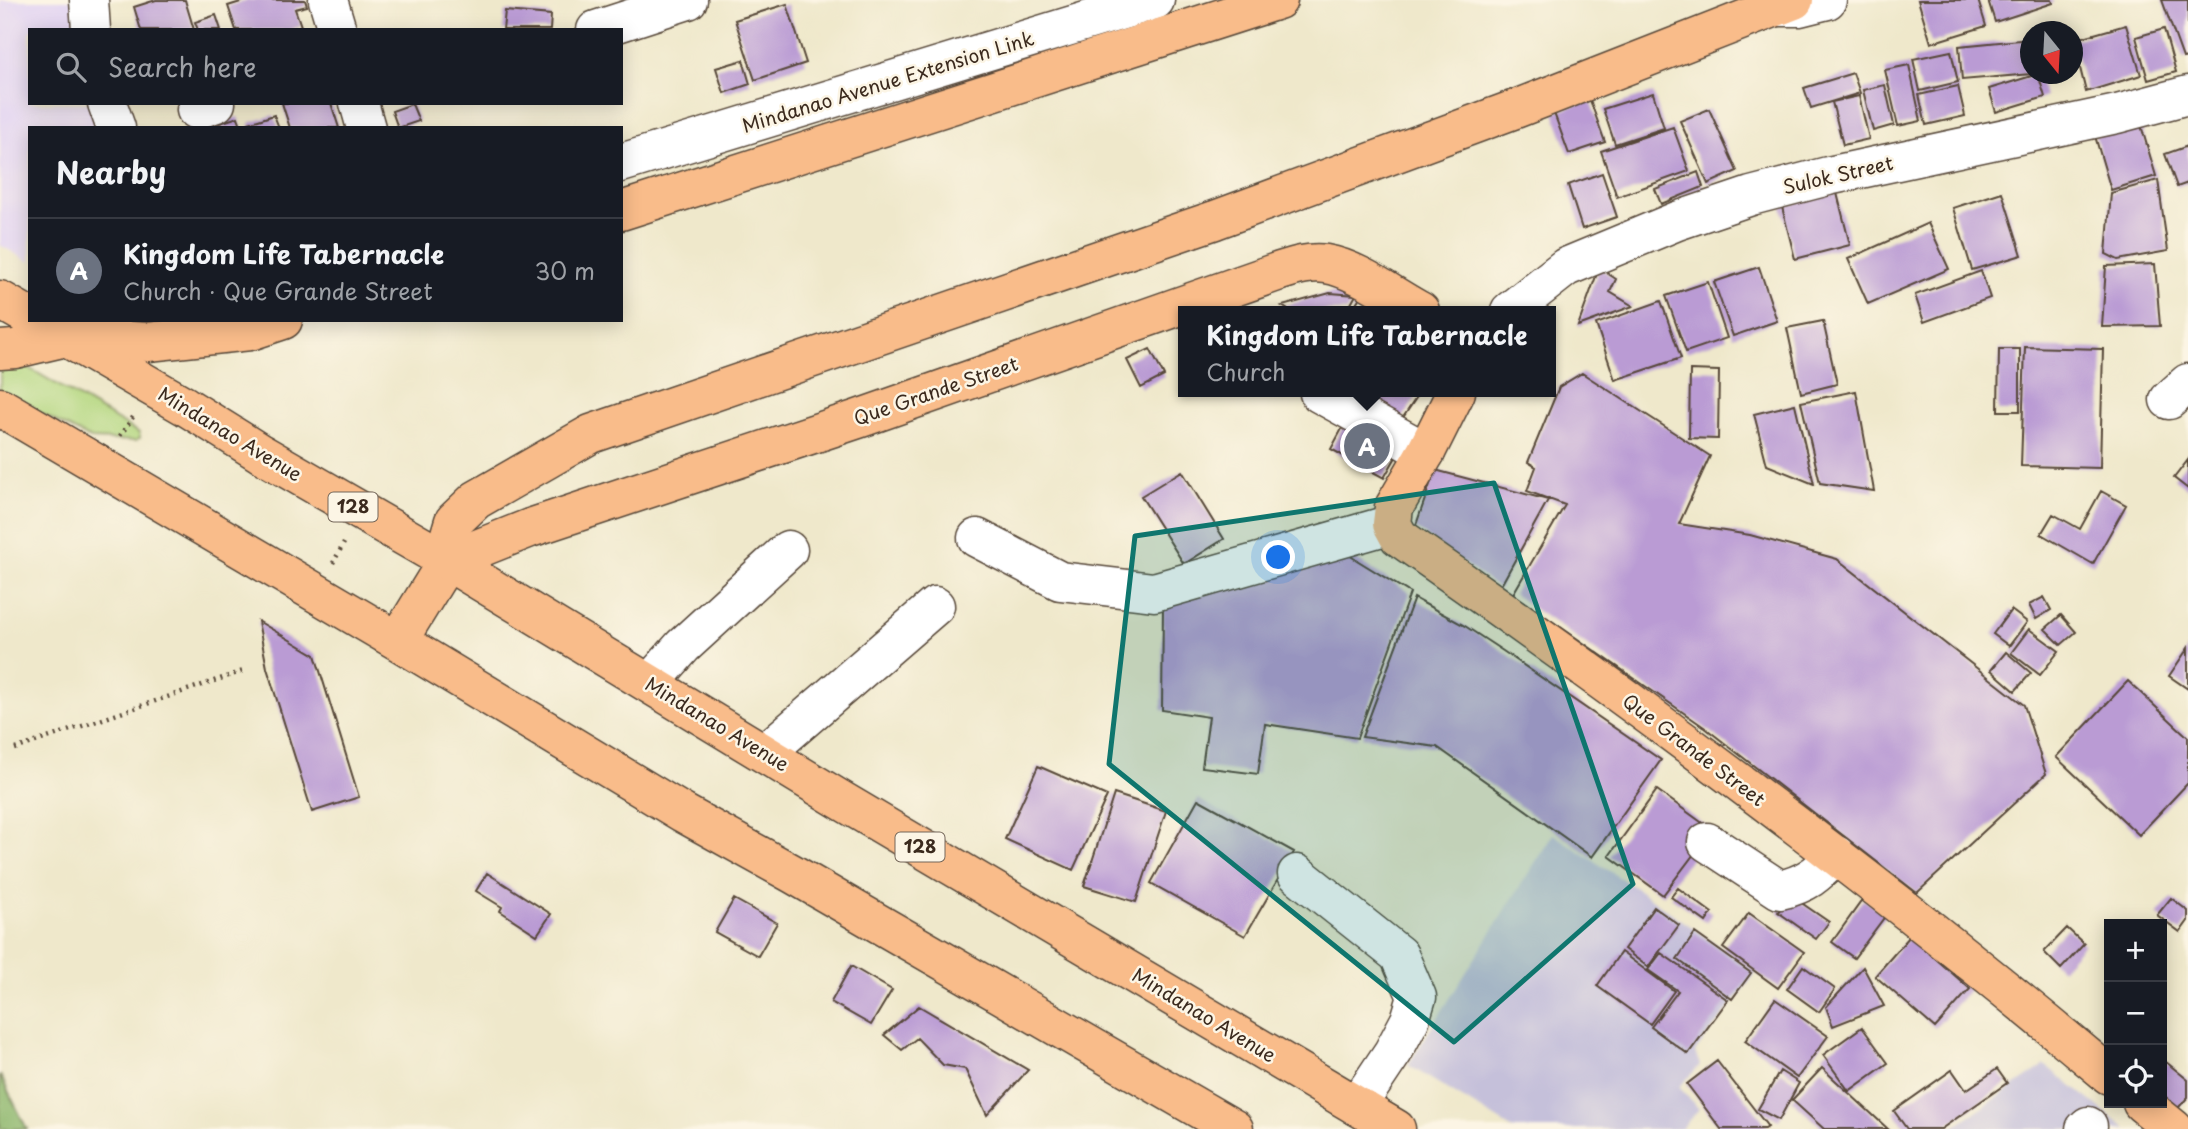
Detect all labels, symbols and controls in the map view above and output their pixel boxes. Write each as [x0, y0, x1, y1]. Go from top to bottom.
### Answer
north arrow [2020, 21, 2083, 84]
street label: Mindanao Avenue Extension Link [738, 23, 1037, 139]
search box [28, 28, 623, 105]
text: Search here [108, 47, 257, 86]
icon: search [52, 48, 90, 86]
street label: Sulok Street [1780, 148, 1896, 200]
text: Nearby [56, 149, 166, 194]
text: Kingdom Life Tabernacle [123, 234, 444, 273]
text: A [70, 253, 88, 288]
text: 30 m [534, 253, 595, 288]
text: Church · Que Grande Street [123, 273, 433, 308]
popup [1178, 306, 1556, 397]
text: Kingdom Life Tabernacle [1206, 315, 1528, 354]
street label: Que Grande Street [850, 349, 1022, 431]
text: Church [1206, 354, 1285, 389]
street label: Mindanao Avenue [153, 379, 308, 487]
pin: A [1344, 420, 1390, 472]
road number: 128 [328, 492, 378, 522]
your location [1261, 540, 1295, 574]
street label: Mindanao Avenue [640, 669, 795, 777]
street label: Que Grande Street [1617, 686, 1772, 812]
road number: 128 [895, 832, 944, 862]
map controls [2104, 919, 2167, 1108]
button: + [2104, 919, 2167, 982]
street label: Mindanao Avenue [1127, 960, 1282, 1068]
button: − [2104, 982, 2167, 1045]
button: locate [2104, 1045, 2167, 1108]

